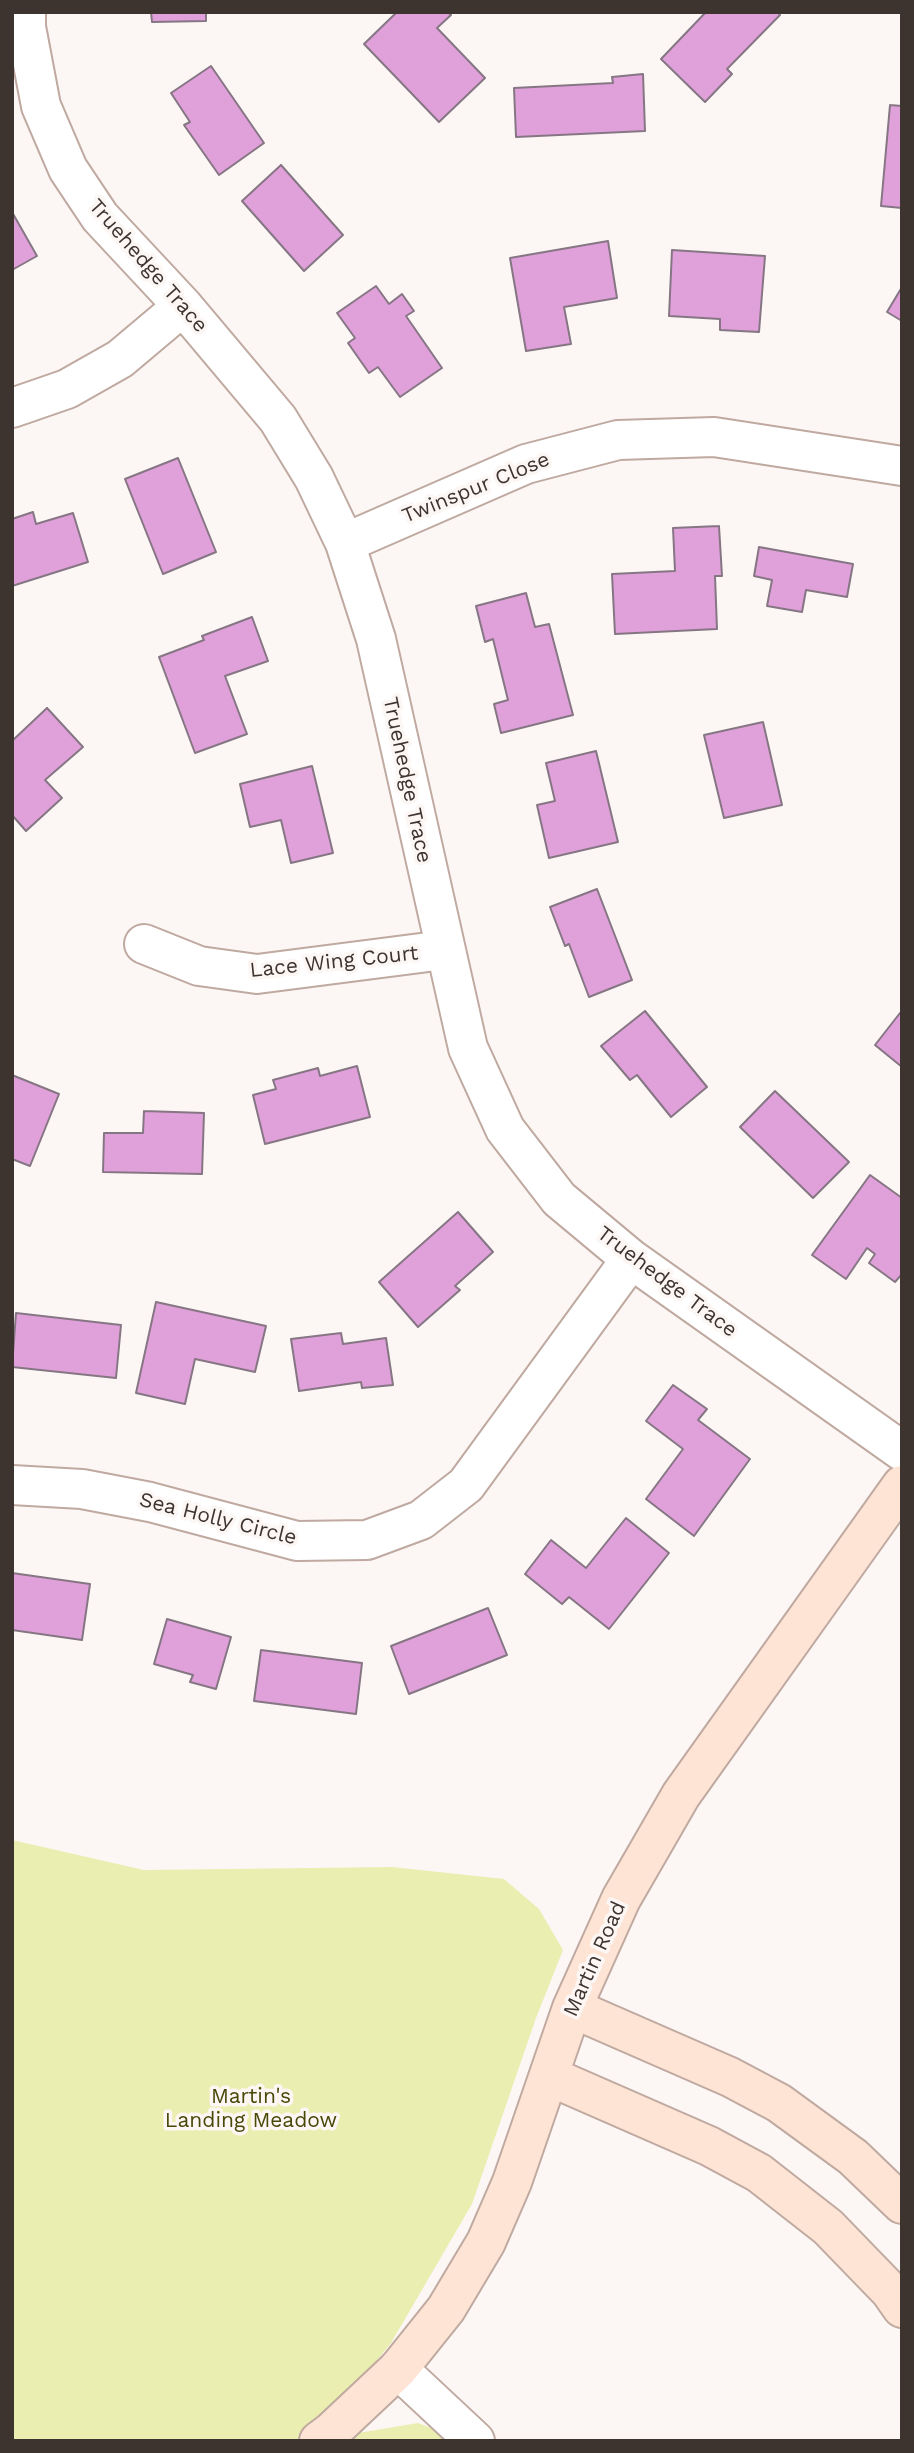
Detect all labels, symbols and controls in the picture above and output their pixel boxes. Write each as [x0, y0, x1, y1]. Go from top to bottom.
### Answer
street label: Truehedge Trace [83, 194, 213, 338]
street label: Twinspur Close [398, 447, 554, 529]
street label: Truehedge Trace [377, 695, 437, 865]
street label: Lace Wing Court [249, 941, 419, 983]
street label: Truehedge Trace [592, 1221, 742, 1343]
street label: Sea Holly Circle [137, 1487, 299, 1551]
street label: Martin Road [558, 1897, 632, 2021]
park label: Martin's Landing Meadow [165, 2084, 337, 2134]

